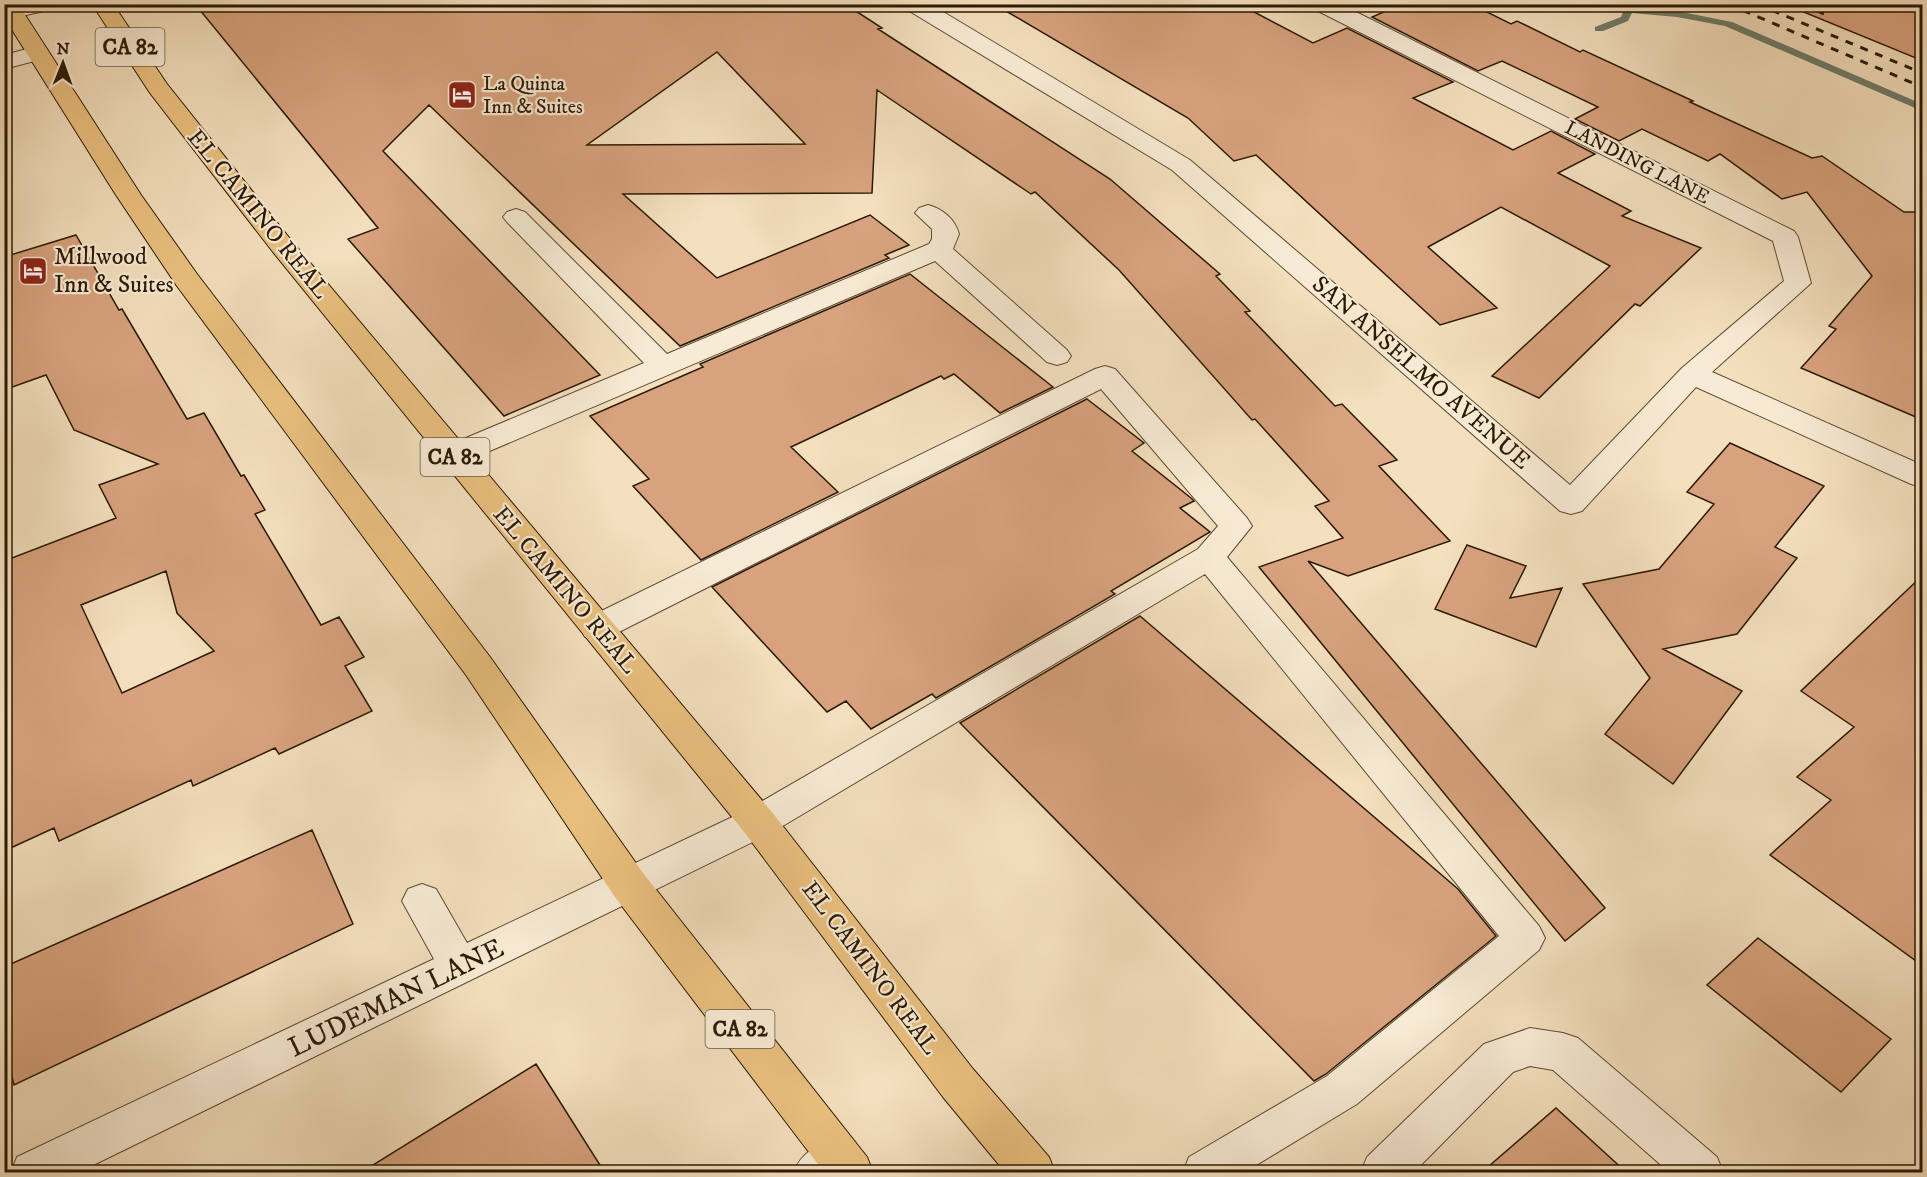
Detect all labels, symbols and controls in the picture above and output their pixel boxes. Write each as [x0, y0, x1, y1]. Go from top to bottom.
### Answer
road number: CA 82 [96, 28, 164, 66]
north arrow [33, 33, 93, 93]
text: N [57, 39, 70, 59]
place label: La Quinta Inn & Suites [483, 72, 583, 120]
hotel icon: La Quinta Inn & Suites [446, 79, 478, 111]
street label: LANDING LANE [1560, 116, 1714, 210]
street label: EL CAMINO REAL [180, 123, 336, 305]
place label: Millwood Inn & Suites [54, 242, 174, 300]
hotel icon: Millwood Inn & Suites [17, 255, 49, 287]
street label: SAN ANSELMO AVENUE [1305, 270, 1537, 476]
road number: CA 82 [420, 438, 490, 476]
street label: EL CAMINO REAL [486, 500, 644, 680]
street label: EL CAMINO REAL [795, 875, 945, 1061]
street label: LUDEMAN LANE [282, 931, 510, 1065]
road number: CA 82 [706, 1010, 774, 1048]

